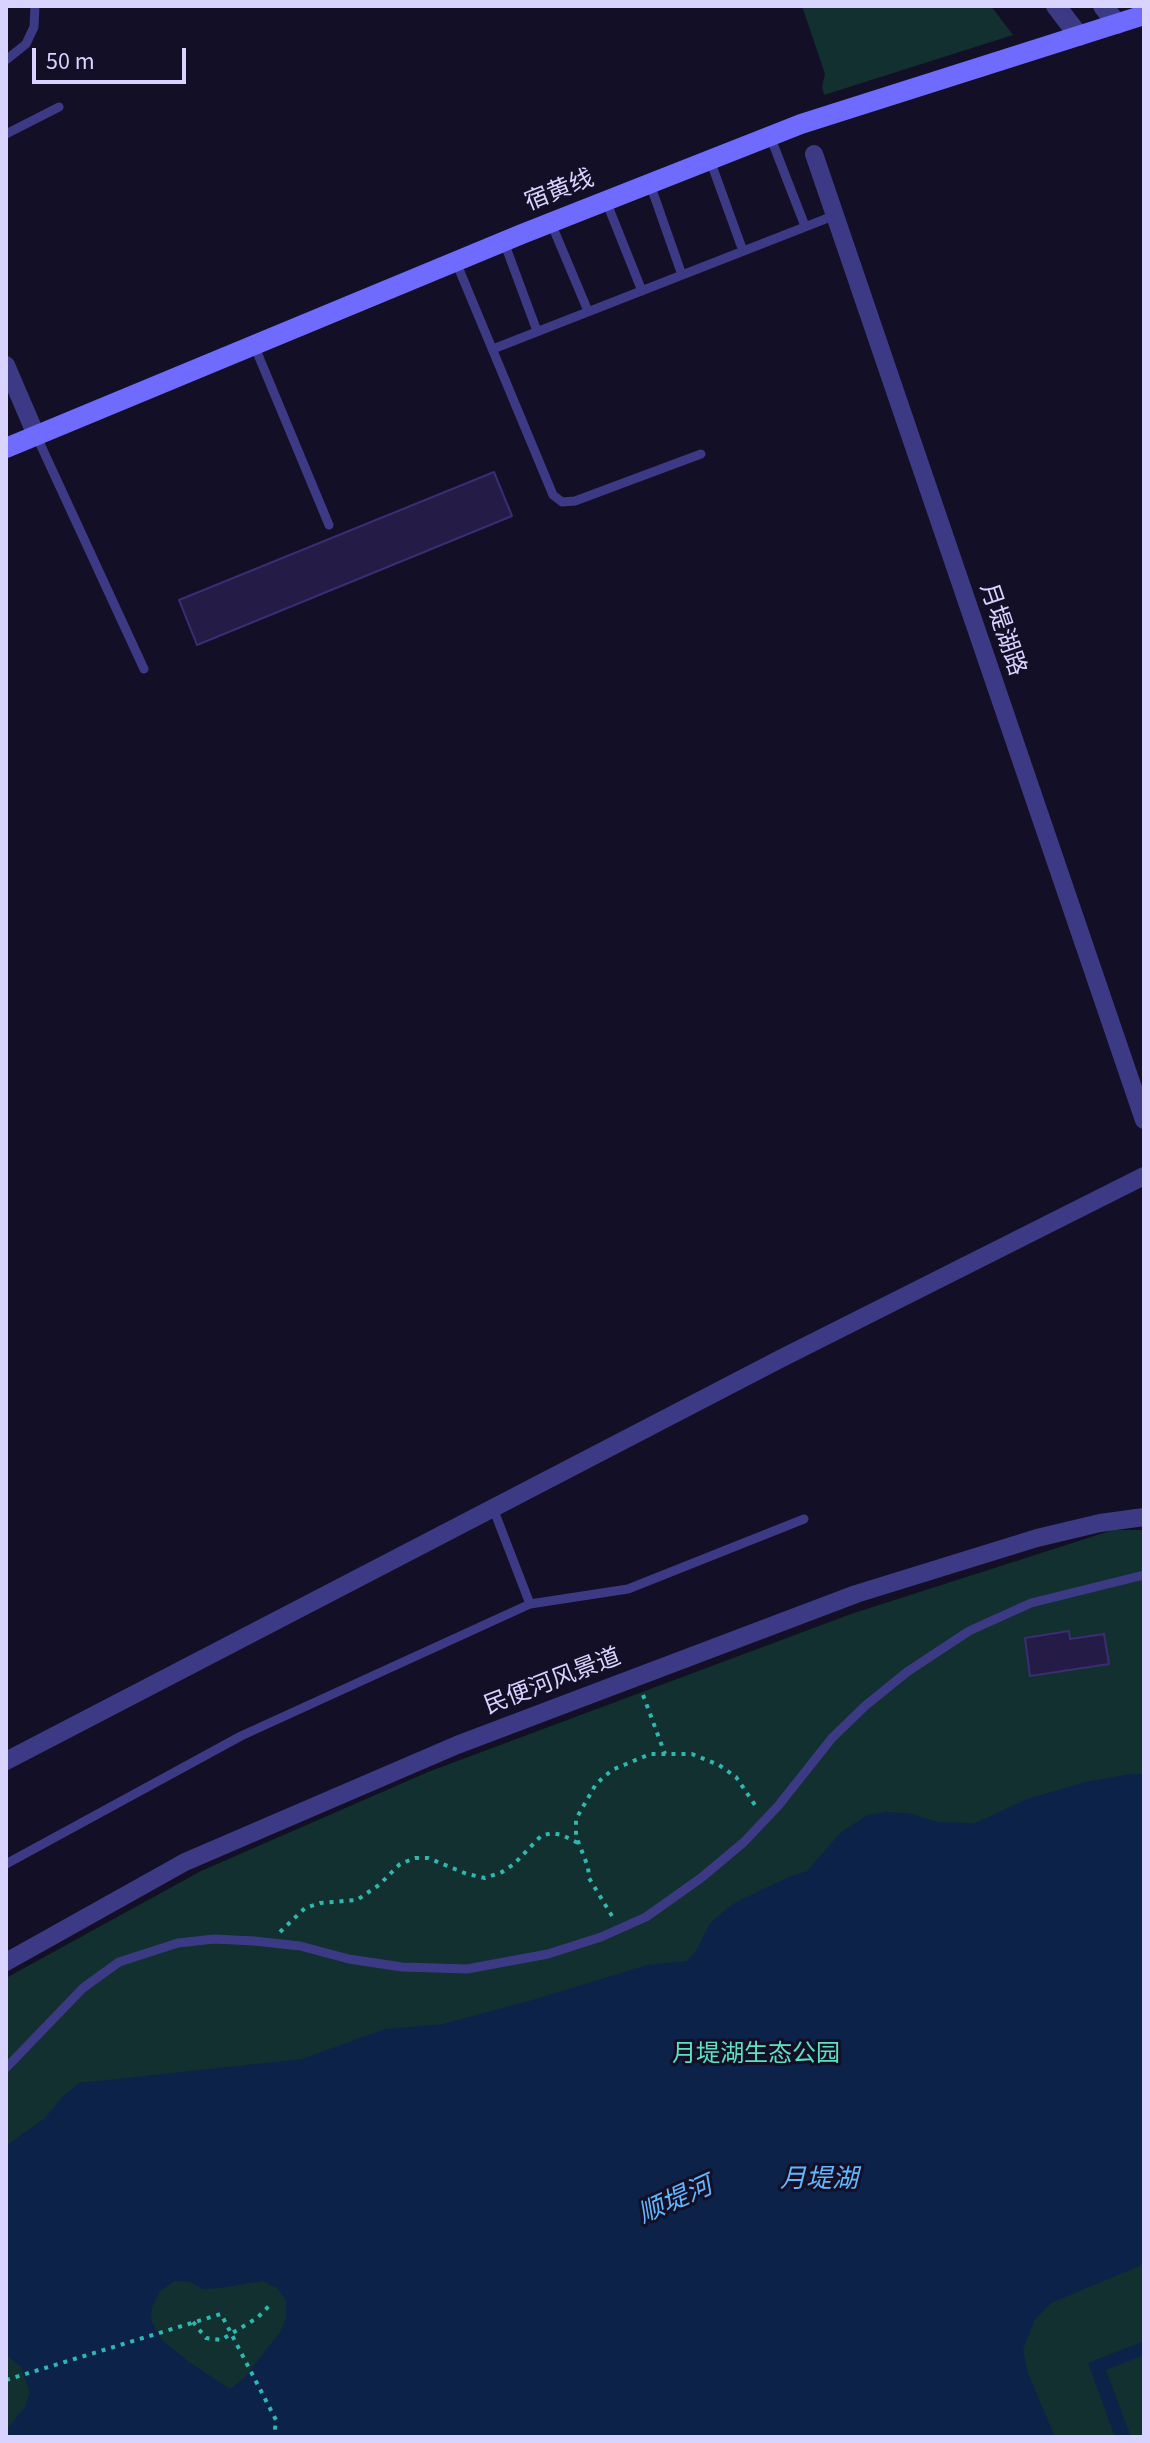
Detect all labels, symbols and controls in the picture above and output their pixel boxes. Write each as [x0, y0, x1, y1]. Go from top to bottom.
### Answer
scale bar [36, 32, 190, 82]
text: 50 m [46, 44, 95, 79]
street label: 宿黄线 [521, 165, 599, 219]
street label: 月堤湖路 [972, 580, 1030, 680]
street label: 民便河风景道 [481, 1644, 625, 1722]
park label: 月堤湖生态公园 [672, 2042, 840, 2070]
water label: 月堤湖 [780, 2165, 858, 2197]
water label: 顺堤河 [634, 2172, 718, 2232]

